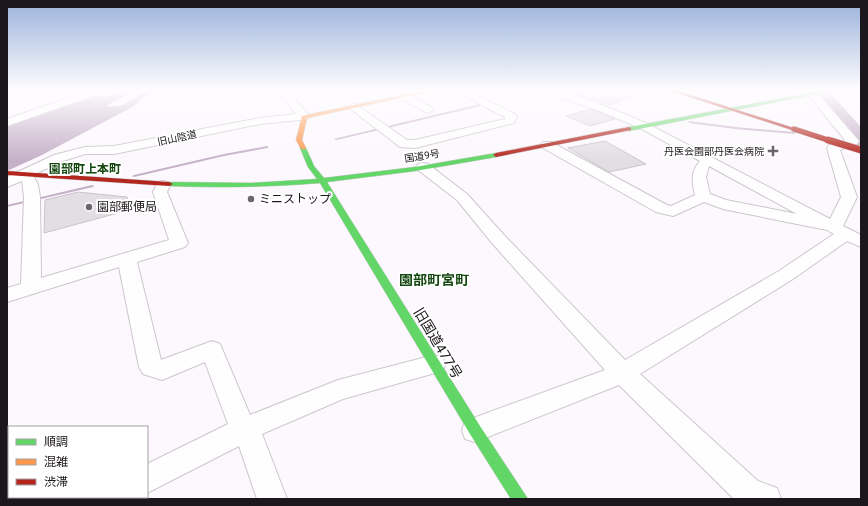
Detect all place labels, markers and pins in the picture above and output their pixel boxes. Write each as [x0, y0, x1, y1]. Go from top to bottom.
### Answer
marker: 丹医会園部丹医会病院 [767, 145, 779, 157]
place label: 丹医会園部丹医会病院 [664, 146, 764, 157]
place label: ミニストップ [259, 192, 331, 206]
marker: ミニストップ [246, 194, 256, 204]
place label: 園部郵便局 [97, 200, 157, 214]
marker: 園部郵便局 [84, 202, 94, 212]

